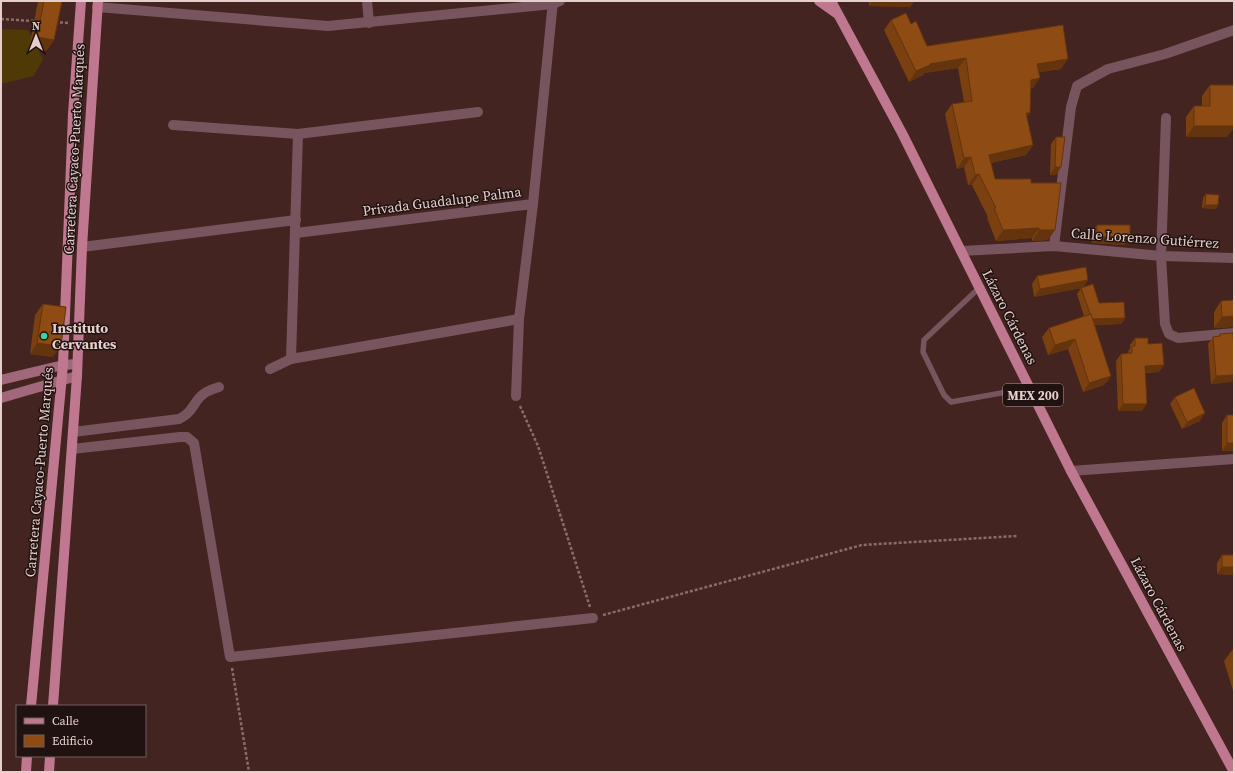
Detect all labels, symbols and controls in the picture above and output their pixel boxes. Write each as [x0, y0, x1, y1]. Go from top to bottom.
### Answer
north arrow [16, 16, 56, 56]
text: N [32, 19, 40, 34]
street label: Carretera Cayaco-Puerto Marqués [58, 43, 90, 255]
street label: Privada Guadalupe Palma [361, 181, 523, 221]
street label: Calle Lorenzo Gutiérrez [1070, 223, 1220, 253]
street label: Lázaro Cárdenas [977, 266, 1043, 368]
place label: Instituto Cervantes [52, 318, 117, 354]
marker: Instituto Cervantes [39, 331, 49, 341]
street label: Carretera Cayaco-Puerto Marqués [20, 366, 58, 578]
road number: MEX 200 [1003, 384, 1063, 406]
street label: Lázaro Cárdenas [1126, 553, 1192, 655]
legend [16, 705, 146, 757]
text: Calle [52, 713, 79, 729]
text: Edificio [52, 733, 93, 749]

